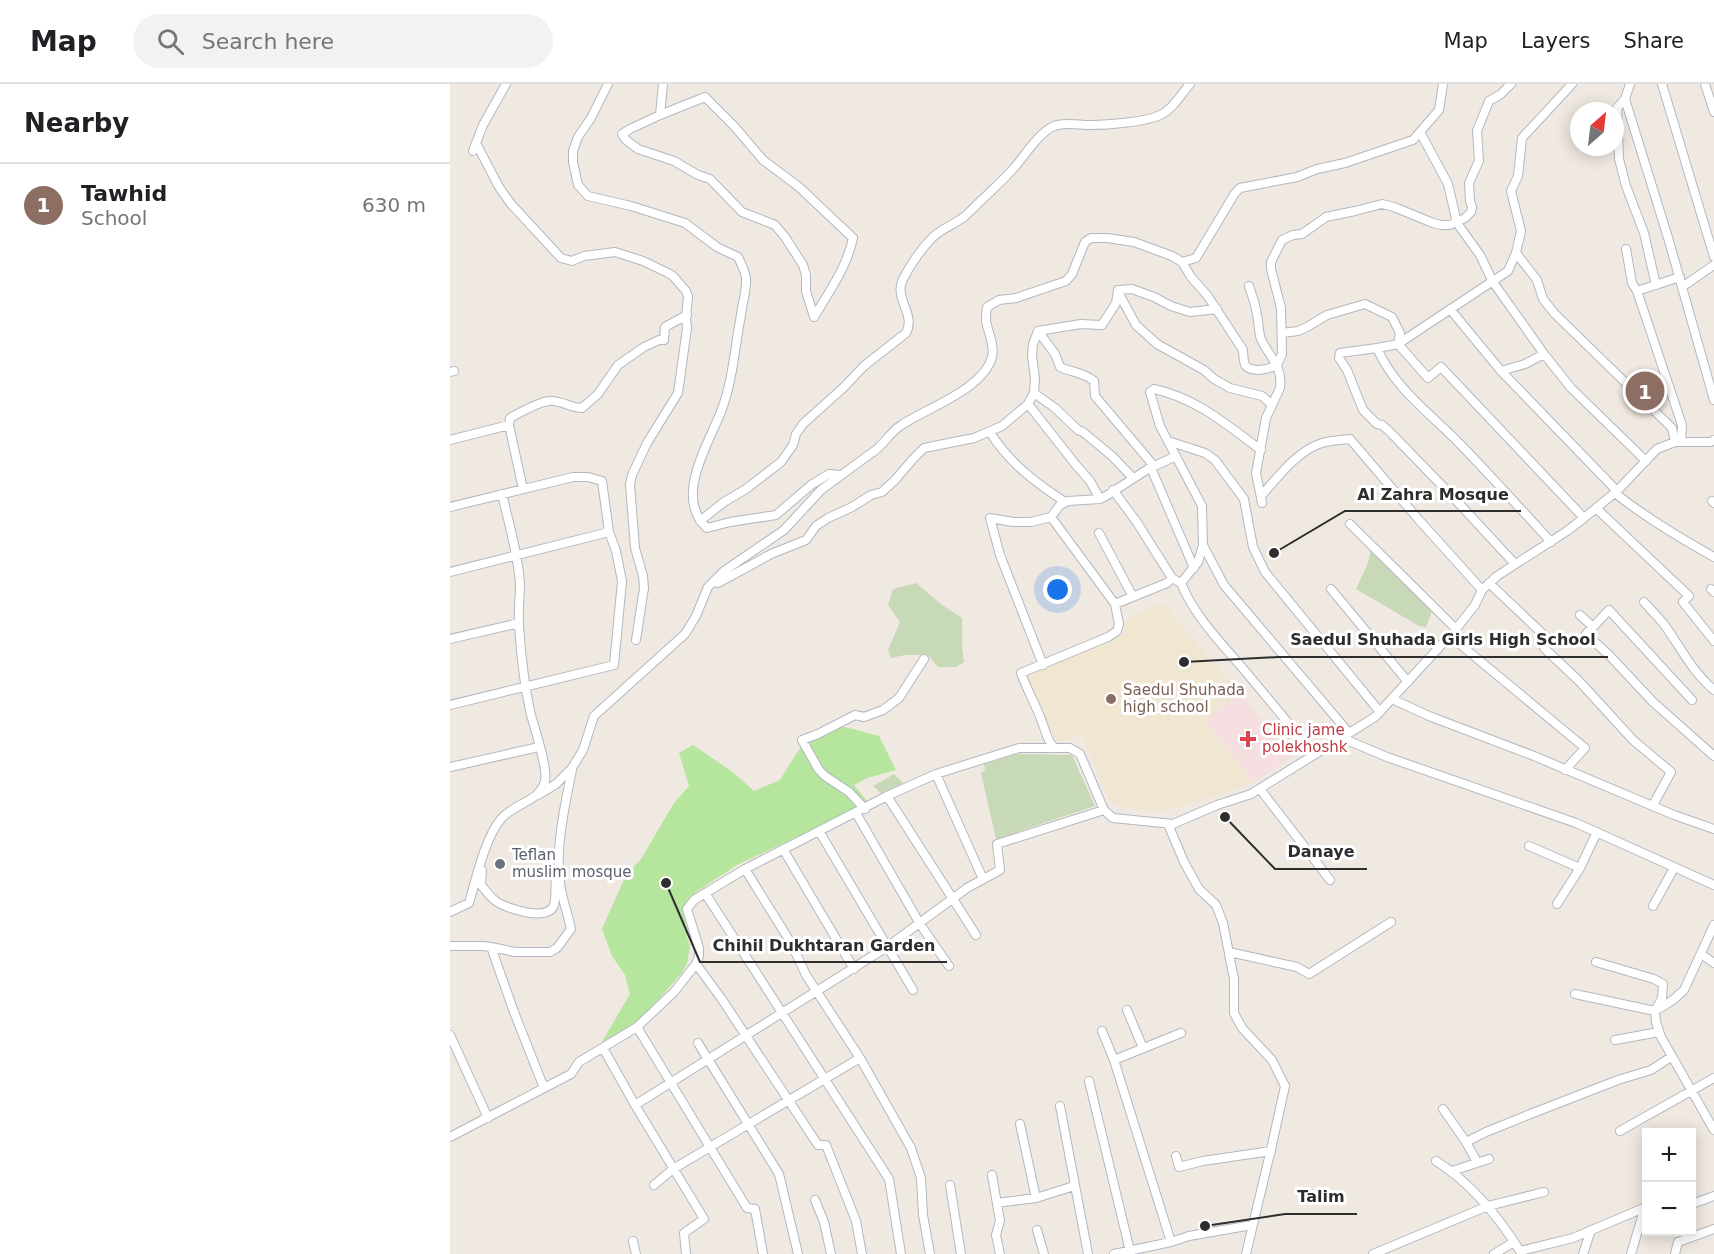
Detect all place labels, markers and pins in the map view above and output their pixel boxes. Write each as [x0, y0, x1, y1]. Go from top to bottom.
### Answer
pin: 1 [1626, 368, 1664, 414]
callout: Al Zahra Mosque [1345, 477, 1521, 511]
callout: Saedul Shuhada Girls High School [1278, 623, 1608, 657]
place label: Saedul Shuhada high school [1123, 681, 1245, 716]
marker: Saedul Shuhada high school [1104, 692, 1118, 706]
place label: Clinic jame polekhoshk [1262, 721, 1348, 756]
marker: Clinic jame polekhoshk [1239, 730, 1257, 748]
callout: Danaye [1275, 835, 1367, 869]
place label: Teflan muslim mosque [511, 846, 632, 881]
marker: Teflan muslim mosque [493, 857, 507, 871]
callout: Chihil Dukhtaran Garden [700, 928, 947, 962]
callout: Talim [1285, 1180, 1357, 1214]

